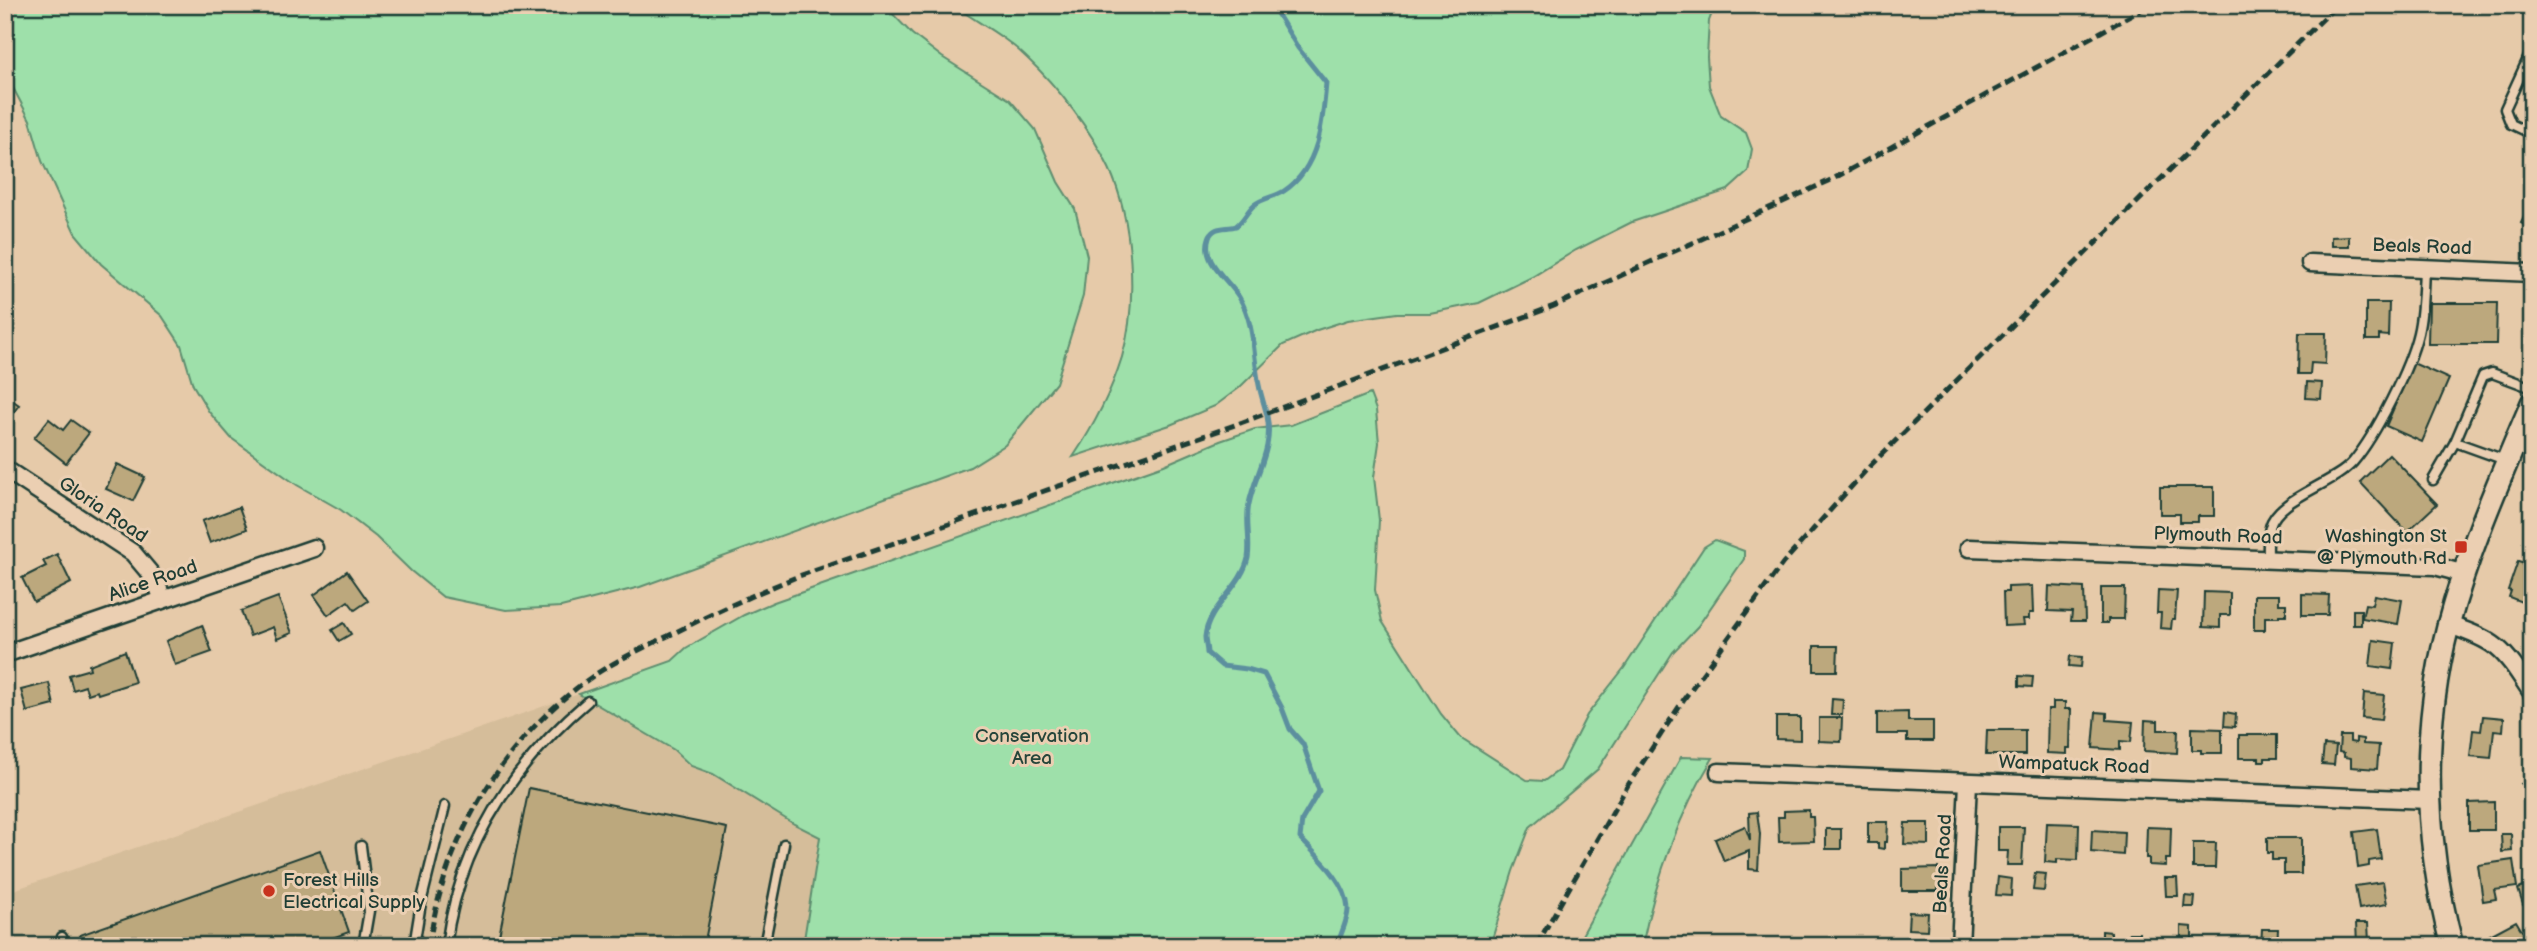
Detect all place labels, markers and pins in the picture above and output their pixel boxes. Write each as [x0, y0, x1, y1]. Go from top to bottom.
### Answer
place label: Washington St @ Plymouth Rd [2317, 525, 2447, 570]
marker: Washington St @ Plymouth Rd [2453, 539, 2469, 555]
place label: Forest Hills Electrical Supply [283, 869, 425, 914]
marker: Forest Hills Electrical Supply [261, 883, 277, 899]

